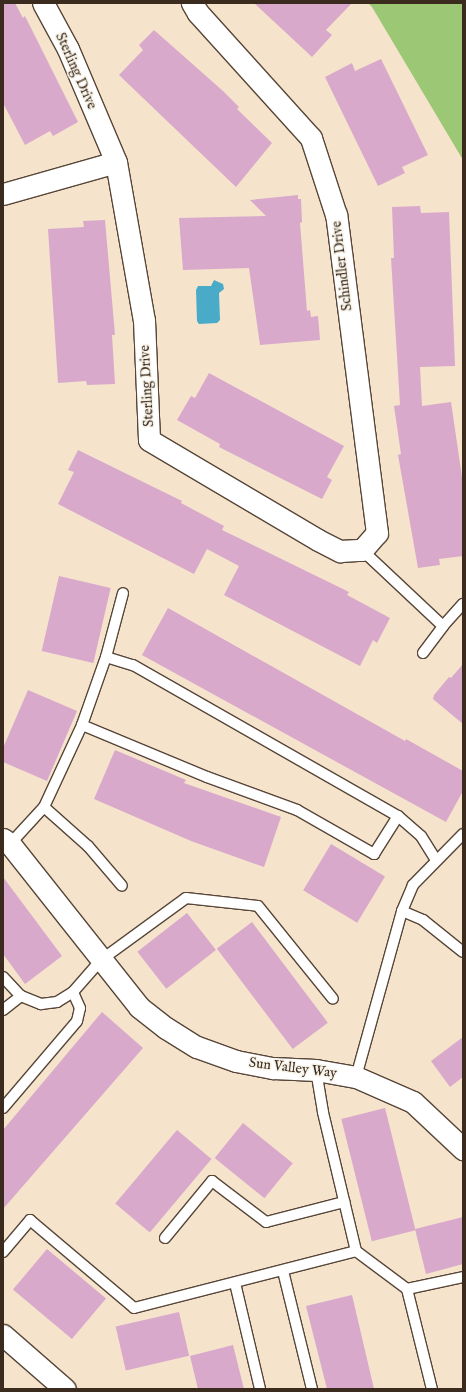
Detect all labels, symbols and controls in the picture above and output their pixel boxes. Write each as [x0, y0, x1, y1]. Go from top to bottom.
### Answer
street label: Sterling Drive [52, 30, 100, 112]
street label: Schindler Drive [328, 220, 356, 312]
street label: Sterling Drive [136, 345, 158, 427]
street label: Sun Valley Way [248, 1054, 338, 1082]

